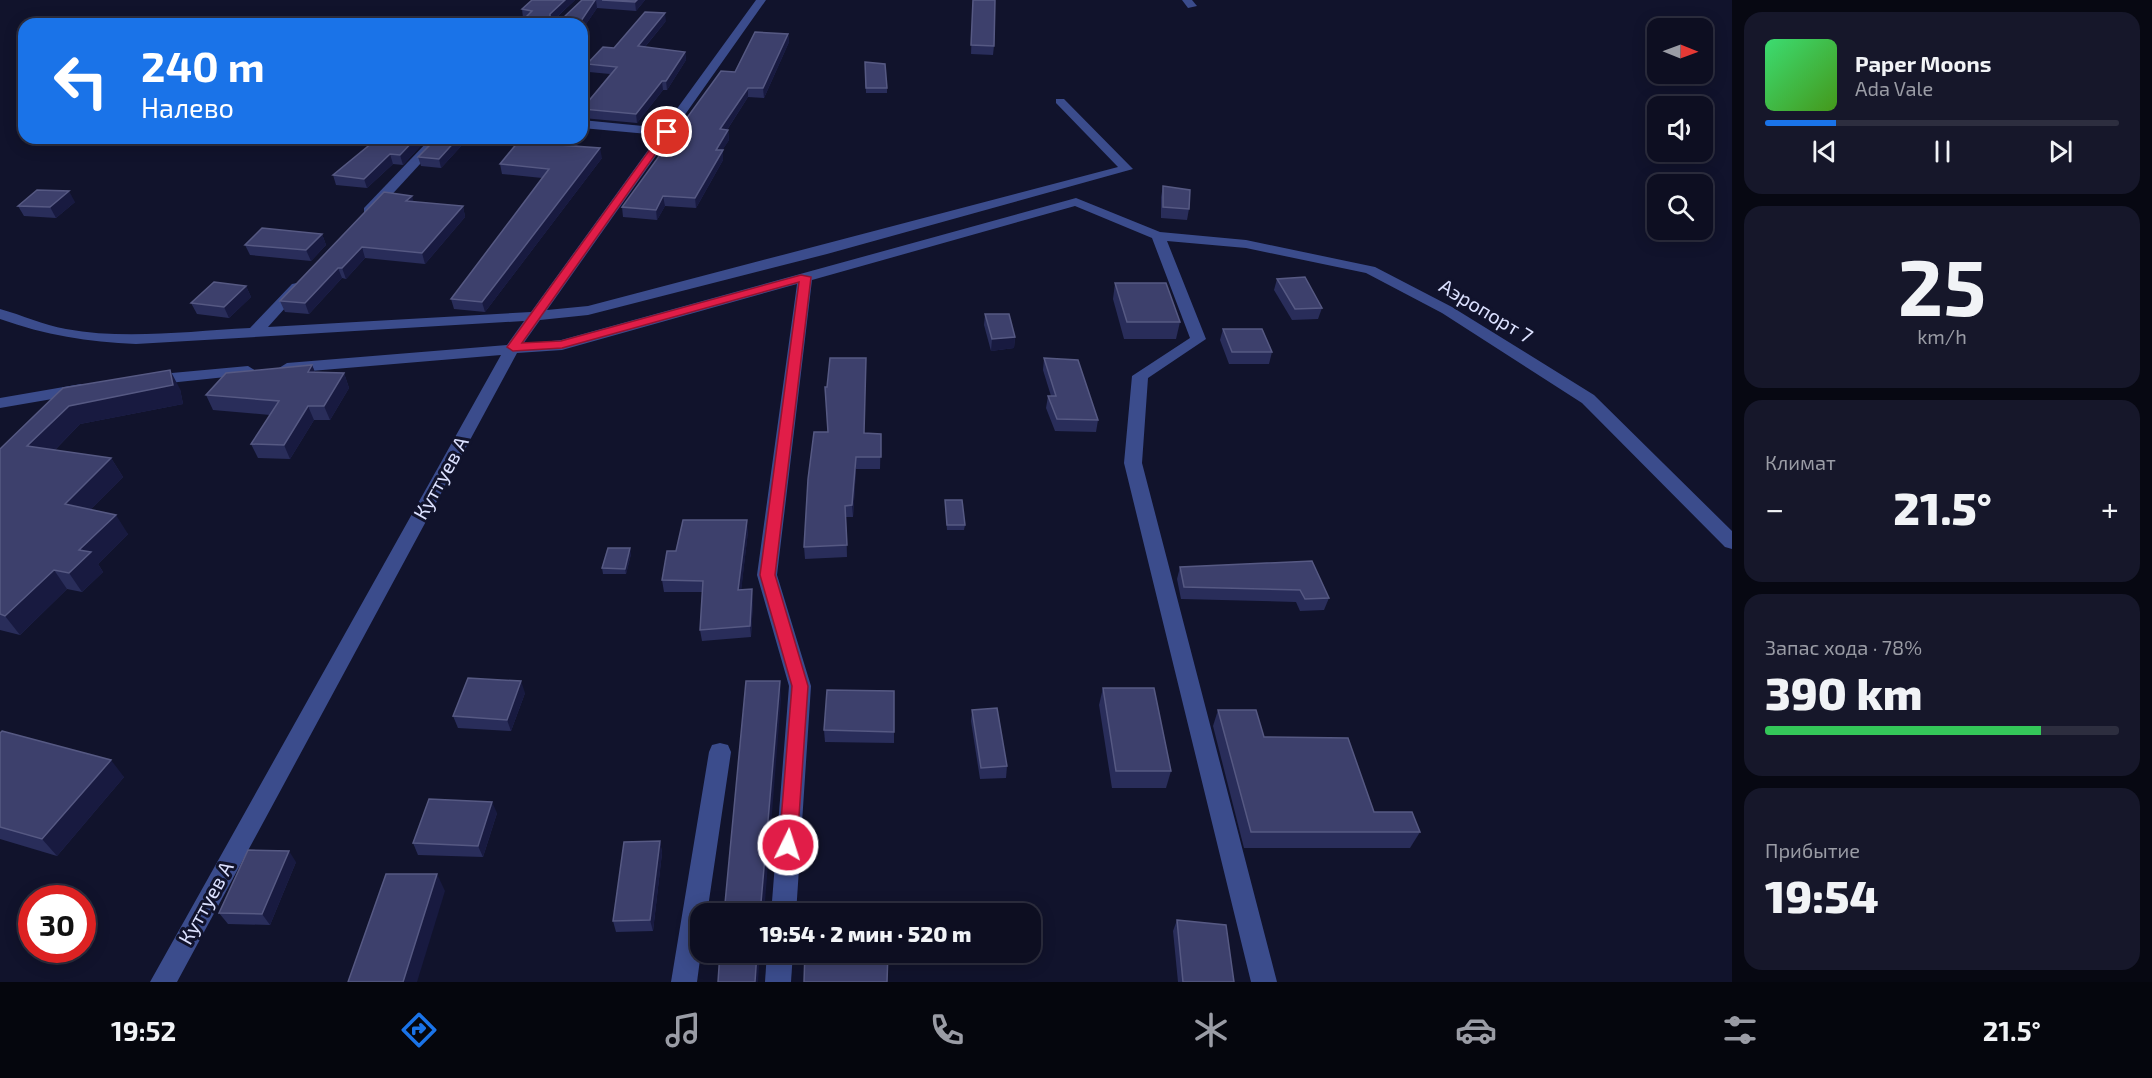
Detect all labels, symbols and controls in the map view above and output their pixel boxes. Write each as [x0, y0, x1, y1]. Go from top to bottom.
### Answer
north arrow [1647, 18, 1713, 84]
map controls [1647, 18, 1713, 240]
text: 240 m [141, 40, 265, 90]
icon: left [42, 42, 120, 120]
text: Paper Moons [1855, 50, 1991, 76]
text: Ada Vale [1855, 76, 1933, 100]
text: Налево [141, 91, 234, 123]
button: sound [1647, 96, 1713, 162]
pin [641, 106, 692, 157]
icon: arrive [650, 115, 683, 148]
icon: previous [1808, 135, 1841, 168]
icon: pause [1926, 135, 1959, 168]
icon: next [2044, 135, 2077, 168]
button: search [1647, 174, 1713, 240]
text: 25 [1898, 238, 1986, 332]
street label: Аэропорт 7 [1435, 273, 1538, 347]
text: km/h [1917, 324, 1967, 348]
street label: Куттуев А [408, 431, 474, 524]
text: Климат [1765, 450, 1836, 474]
text: 21.5° [1893, 480, 1992, 534]
text: − [1765, 488, 1784, 528]
text: + [2101, 488, 2119, 528]
text: Запас хода · 78% [1765, 635, 1922, 659]
text: 390 km [1765, 665, 1923, 719]
position arrow [756, 813, 820, 877]
text: Прибытие [1765, 838, 1860, 862]
street label: Куттуев А [173, 856, 239, 949]
text: 19:54 [1765, 868, 1879, 922]
speed limit sign: 30 [18, 885, 96, 963]
text: 19:54 · 2 мин · 520 m [759, 920, 972, 946]
icon: directions [398, 1009, 440, 1051]
icon: music [662, 1009, 704, 1051]
icon: phone [926, 1009, 968, 1051]
icon: climate [1190, 1009, 1232, 1051]
icon: car [1455, 1009, 1497, 1051]
icon: filters [1719, 1009, 1761, 1051]
text: 19:52 [111, 1014, 176, 1046]
text: 21.5° [1983, 1014, 2041, 1046]

